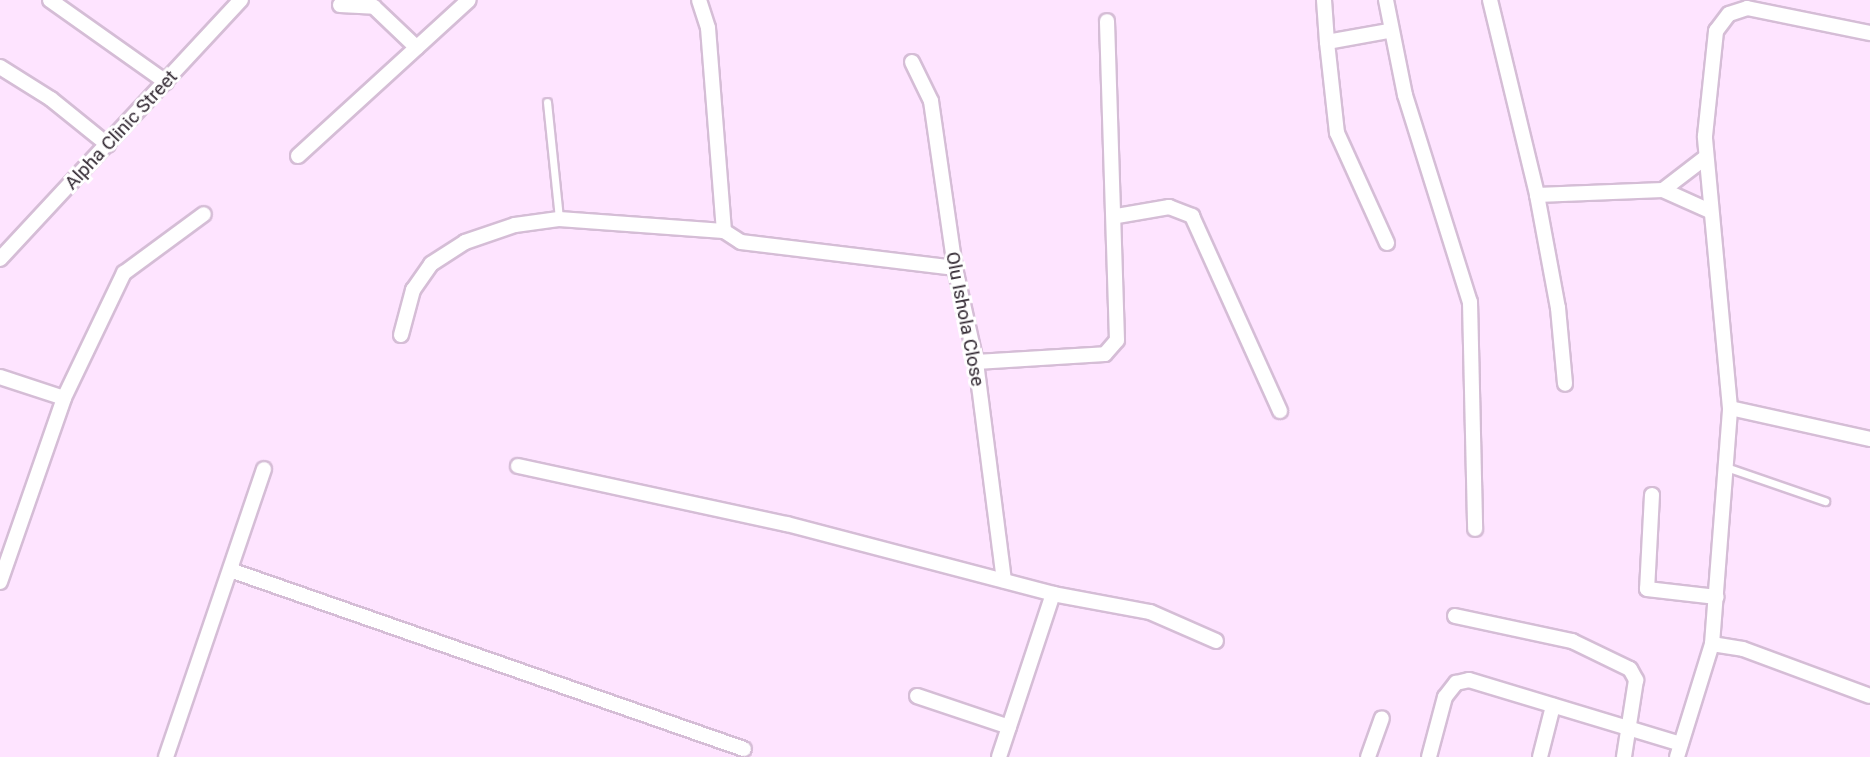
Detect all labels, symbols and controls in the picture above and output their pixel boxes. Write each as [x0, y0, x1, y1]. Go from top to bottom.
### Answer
street label: Alpha Clinic Street [60, 66, 182, 194]
street label: Olu Ishola Close [941, 250, 989, 388]

